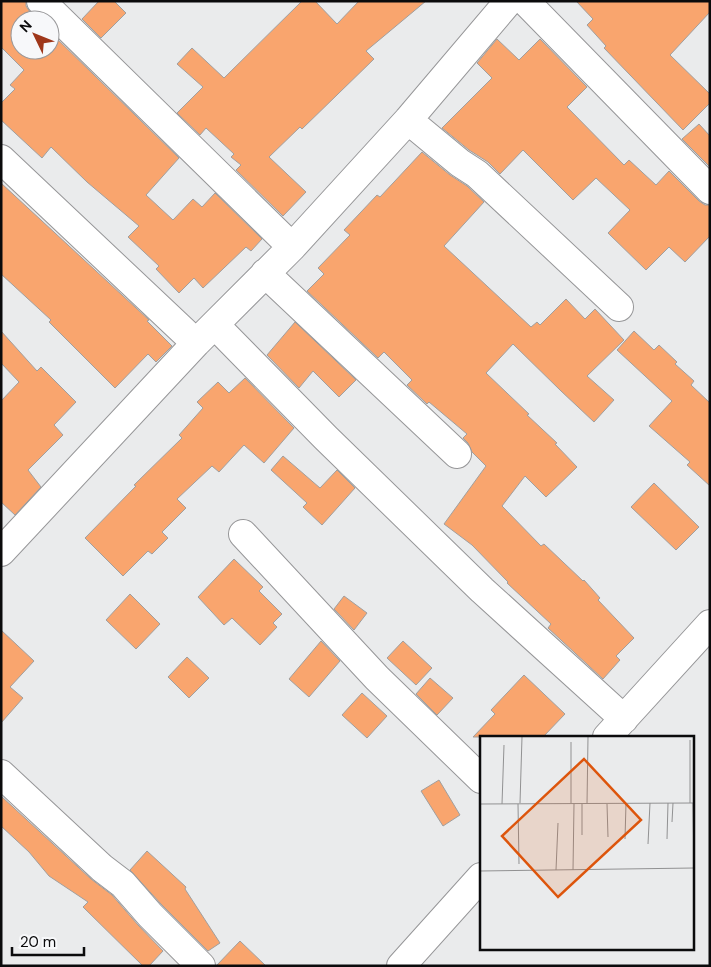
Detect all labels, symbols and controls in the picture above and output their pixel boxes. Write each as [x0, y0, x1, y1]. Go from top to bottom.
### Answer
north arrow [10, 10, 60, 60]
text: N [15, 16, 36, 36]
inset map [480, 736, 694, 950]
scale bar [12, 924, 85, 956]
text: 20 m [20, 932, 56, 952]

